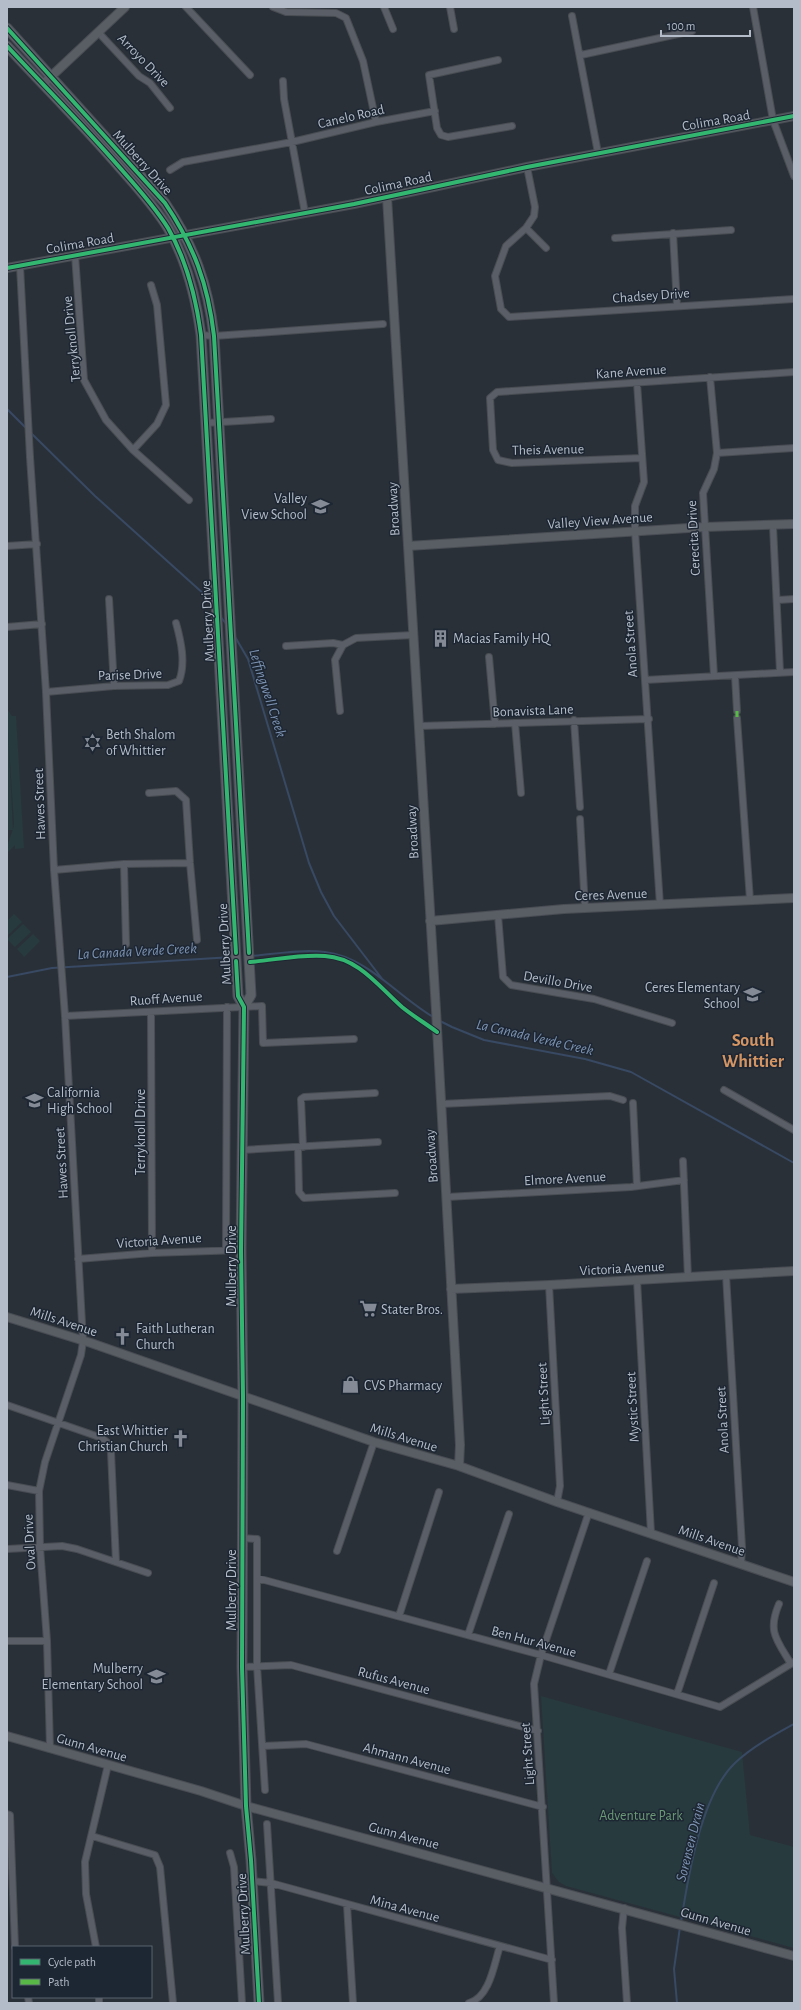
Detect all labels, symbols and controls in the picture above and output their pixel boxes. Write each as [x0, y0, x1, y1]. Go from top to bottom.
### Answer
scale bar [661, 12, 750, 38]
text: 100 m [667, 20, 695, 32]
street label: Arroyo Drive [115, 31, 172, 90]
street label: Canelo Road [317, 103, 386, 131]
street label: Colima Road [681, 108, 751, 134]
street label: Mulberry Drive [110, 128, 175, 198]
street label: Colima Road [363, 170, 433, 198]
street label: Colima Road [45, 231, 115, 257]
street label: Chadsey Drive [612, 286, 690, 306]
street label: Terryknoll Drive [61, 295, 83, 383]
street label: Kane Avenue [595, 363, 667, 381]
street label: Theis Avenue [512, 442, 584, 458]
street label: Broadway [386, 482, 402, 536]
place label: Valley View School [241, 492, 307, 522]
school or university icon: Valley View School [310, 496, 330, 516]
street label: Cerecita Drive [685, 500, 703, 576]
street label: Valley View Avenue [547, 510, 653, 532]
street label: Mulberry Drive [199, 580, 217, 662]
street label: Anola Street [622, 609, 640, 678]
building icon: Macias Family HQ [430, 628, 450, 648]
place label: Macias Family HQ [453, 632, 552, 646]
water label: Leffingwell Creek [246, 647, 289, 739]
street label: Parise Drive [98, 667, 162, 683]
street label: Bonavista Lane [492, 703, 574, 719]
place label: Beth Shalom of Whittier [106, 728, 176, 758]
synagogue icon: Beth Shalom of Whittier [83, 732, 103, 752]
street label: Hawes Street [32, 767, 48, 840]
street label: Broadway [405, 805, 421, 859]
street label: Ceres Avenue [574, 887, 648, 903]
street label: Mulberry Drive [216, 903, 234, 985]
water label: La Canada Verde Creek [77, 941, 197, 962]
street label: Devillo Drive [522, 969, 594, 995]
place label: Ceres Elementary School [645, 981, 740, 1011]
school or university icon: Ceres Elementary School [743, 985, 763, 1005]
street label: Ruoff Avenue [129, 989, 203, 1009]
water label: La Canada Verde Creek [475, 1017, 595, 1058]
district label: South Whittier [722, 1032, 785, 1071]
place label: California High School [47, 1086, 113, 1116]
street label: Terryknoll Drive [134, 1089, 148, 1175]
school or university icon: California High School [24, 1090, 44, 1110]
street label: Hawes Street [53, 1126, 71, 1199]
street label: Broadway [423, 1129, 441, 1183]
street label: Elmore Avenue [524, 1170, 606, 1188]
street label: Mulberry Drive [225, 1225, 239, 1307]
street label: Victoria Avenue [116, 1231, 202, 1251]
street label: Victoria Avenue [579, 1260, 665, 1278]
supermarket icon: Stater Bros. [358, 1299, 378, 1319]
place label: Stater Bros. [381, 1303, 443, 1317]
street label: Mills Avenue [28, 1305, 99, 1339]
place label: Faith Lutheran Church [136, 1322, 215, 1352]
church icon: Faith Lutheran Church [113, 1326, 133, 1346]
street label: Light Street [535, 1362, 553, 1426]
street label: Mystic Street [624, 1371, 642, 1442]
shop icon: CVS Pharmacy [341, 1375, 361, 1395]
place label: CVS Pharmacy [364, 1379, 442, 1393]
street label: Anola Street [714, 1385, 732, 1454]
street label: Mills Avenue [368, 1421, 439, 1455]
place label: East Whittier Christian Church [78, 1424, 168, 1454]
church icon: East Whittier Christian Church [171, 1428, 191, 1448]
street label: Oval Drive [22, 1514, 38, 1570]
street label: Mills Avenue [676, 1523, 747, 1559]
street label: Mulberry Drive [225, 1549, 239, 1631]
street label: Ben Hur Avenue [490, 1624, 578, 1660]
place label: Mulberry Elementary School [42, 1662, 143, 1692]
street label: Rufus Avenue [356, 1665, 431, 1697]
school or university icon: Mulberry Elementary School [146, 1666, 166, 1686]
street label: Light Street [519, 1721, 537, 1786]
street label: Gunn Avenue [55, 1731, 129, 1765]
street label: Ahmann Avenue [361, 1741, 452, 1777]
water label: Sorensen Drain [673, 1801, 708, 1883]
park label: Adventure Park [599, 1809, 683, 1823]
street label: Gunn Avenue [367, 1820, 441, 1852]
street label: Mulberry Drive [235, 1873, 253, 1955]
street label: Mina Avenue [369, 1893, 441, 1925]
street label: Gunn Avenue [679, 1905, 753, 1939]
legend [12, 1946, 152, 1998]
text: Cycle path [48, 1956, 96, 1969]
text: Path [48, 1976, 70, 1988]

